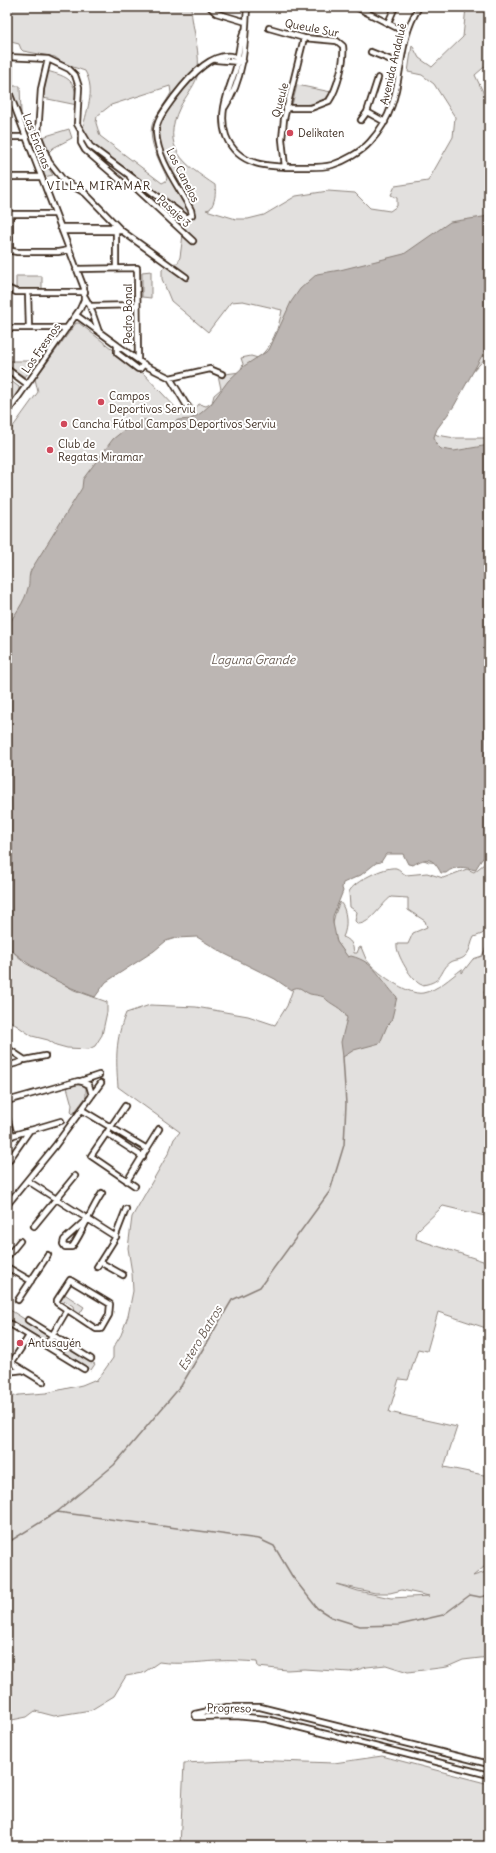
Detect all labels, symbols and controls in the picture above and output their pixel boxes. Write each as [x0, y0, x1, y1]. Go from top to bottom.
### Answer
street label: Queule Sur [284, 16, 341, 40]
street label: Avenida Andalué [377, 22, 409, 106]
street label: Queule [269, 81, 291, 119]
street label: Las Encinas [20, 111, 54, 171]
place label: Delikaten [298, 126, 344, 140]
marker: Delikaten [285, 128, 295, 138]
street label: Los Canelos [163, 146, 203, 204]
district label: VILLA MIRAMAR [47, 178, 151, 193]
street label: Pasaje 3 [154, 192, 194, 230]
street label: Pedro Bonal [121, 284, 135, 344]
street label: Los Fresnos [19, 320, 63, 376]
place label: Campos Deportivos Serviu [109, 389, 196, 416]
marker: Campos Deportivos Serviu [96, 397, 106, 407]
place label: Cancha Fútbol Campos Deportivos Serviu [72, 417, 276, 431]
marker: Cancha Fútbol Campos Deportivos Serviu [59, 419, 69, 429]
place label: Club de Regatas Miramar [58, 437, 144, 464]
marker: Club de Regatas Miramar [45, 445, 55, 455]
water label: Laguna Grande [211, 652, 297, 667]
water label: Estero Batros [175, 1302, 226, 1373]
place label: Antusayén [28, 1336, 81, 1350]
marker: Antusayén [15, 1338, 25, 1348]
street label: Progreso [207, 1701, 251, 1715]

